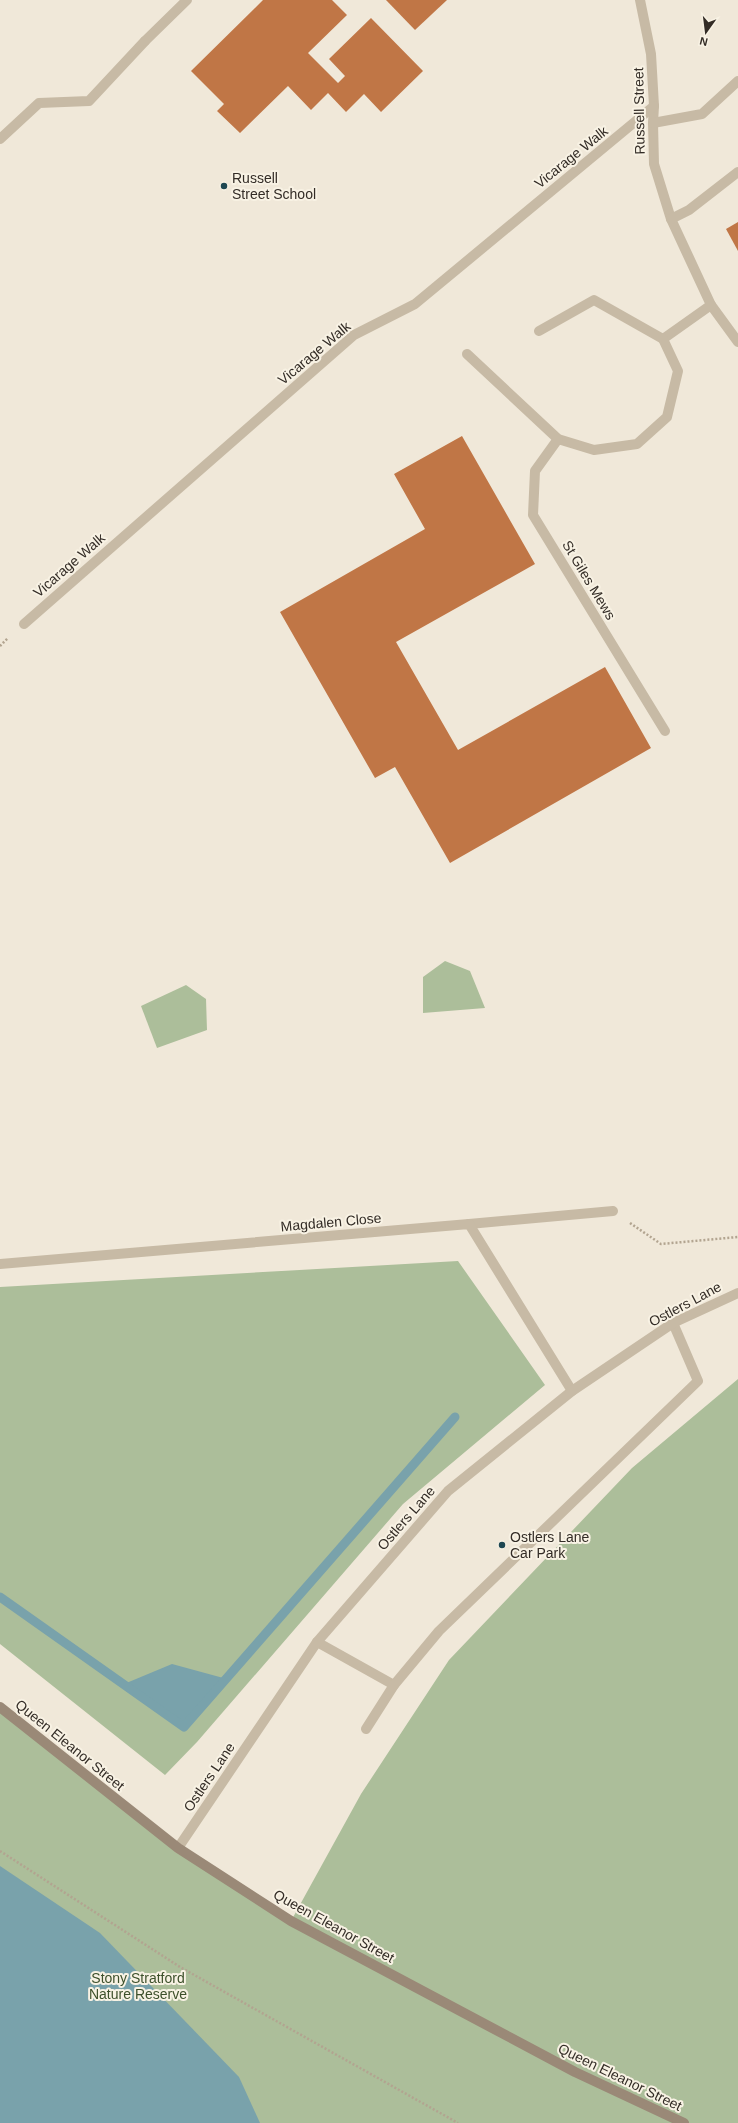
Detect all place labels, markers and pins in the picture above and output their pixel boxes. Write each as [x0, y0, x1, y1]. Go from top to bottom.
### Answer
place label: Russell Street School [232, 170, 316, 202]
marker: Russell Street School [219, 181, 229, 191]
place label: Ostlers Lane Car Park [510, 1529, 590, 1561]
marker: Ostlers Lane Car Park [497, 1540, 507, 1550]

